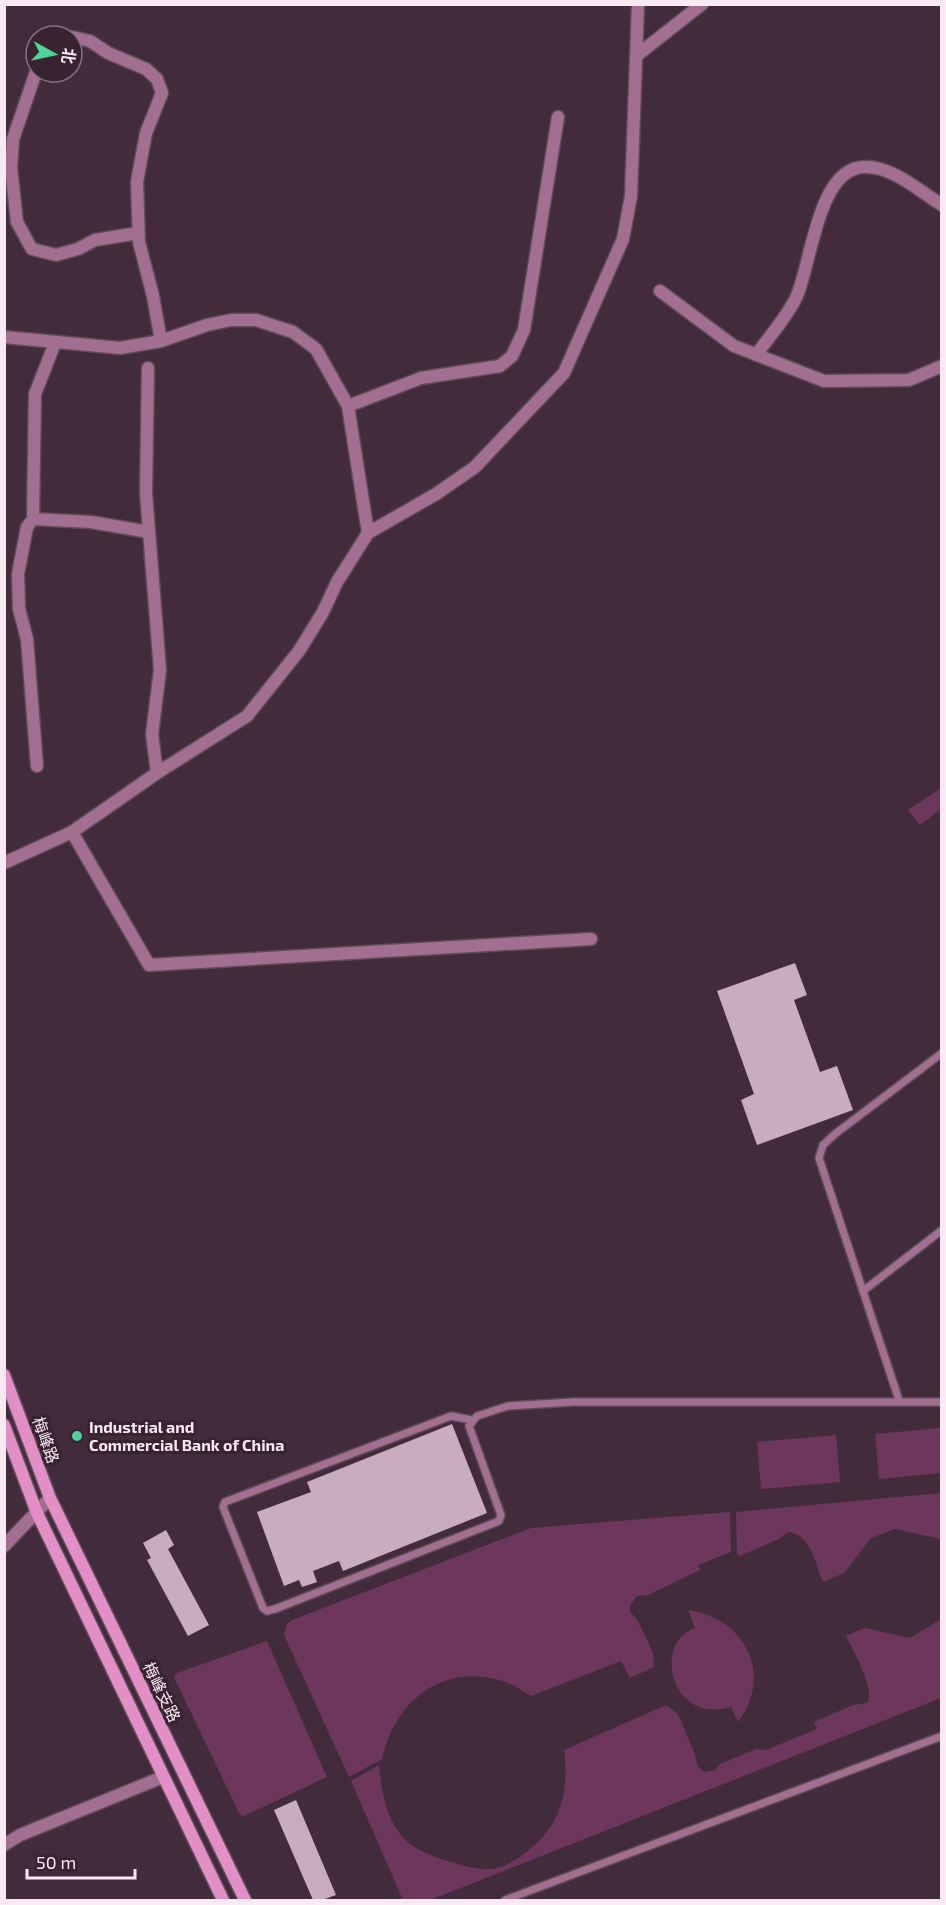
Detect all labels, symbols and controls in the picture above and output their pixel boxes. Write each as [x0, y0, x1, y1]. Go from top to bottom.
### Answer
north arrow [24, 24, 84, 84]
text: 北 [59, 47, 80, 65]
street label: 梅峰路 [29, 1414, 64, 1466]
place label: Industrial and Commercial Bank of China [89, 1417, 284, 1454]
marker: Industrial and Commercial Bank of China [70, 1429, 84, 1443]
street label: 梅峰支路 [140, 1659, 185, 1725]
scale bar [27, 1842, 135, 1880]
text: 50 m [36, 1851, 76, 1873]

